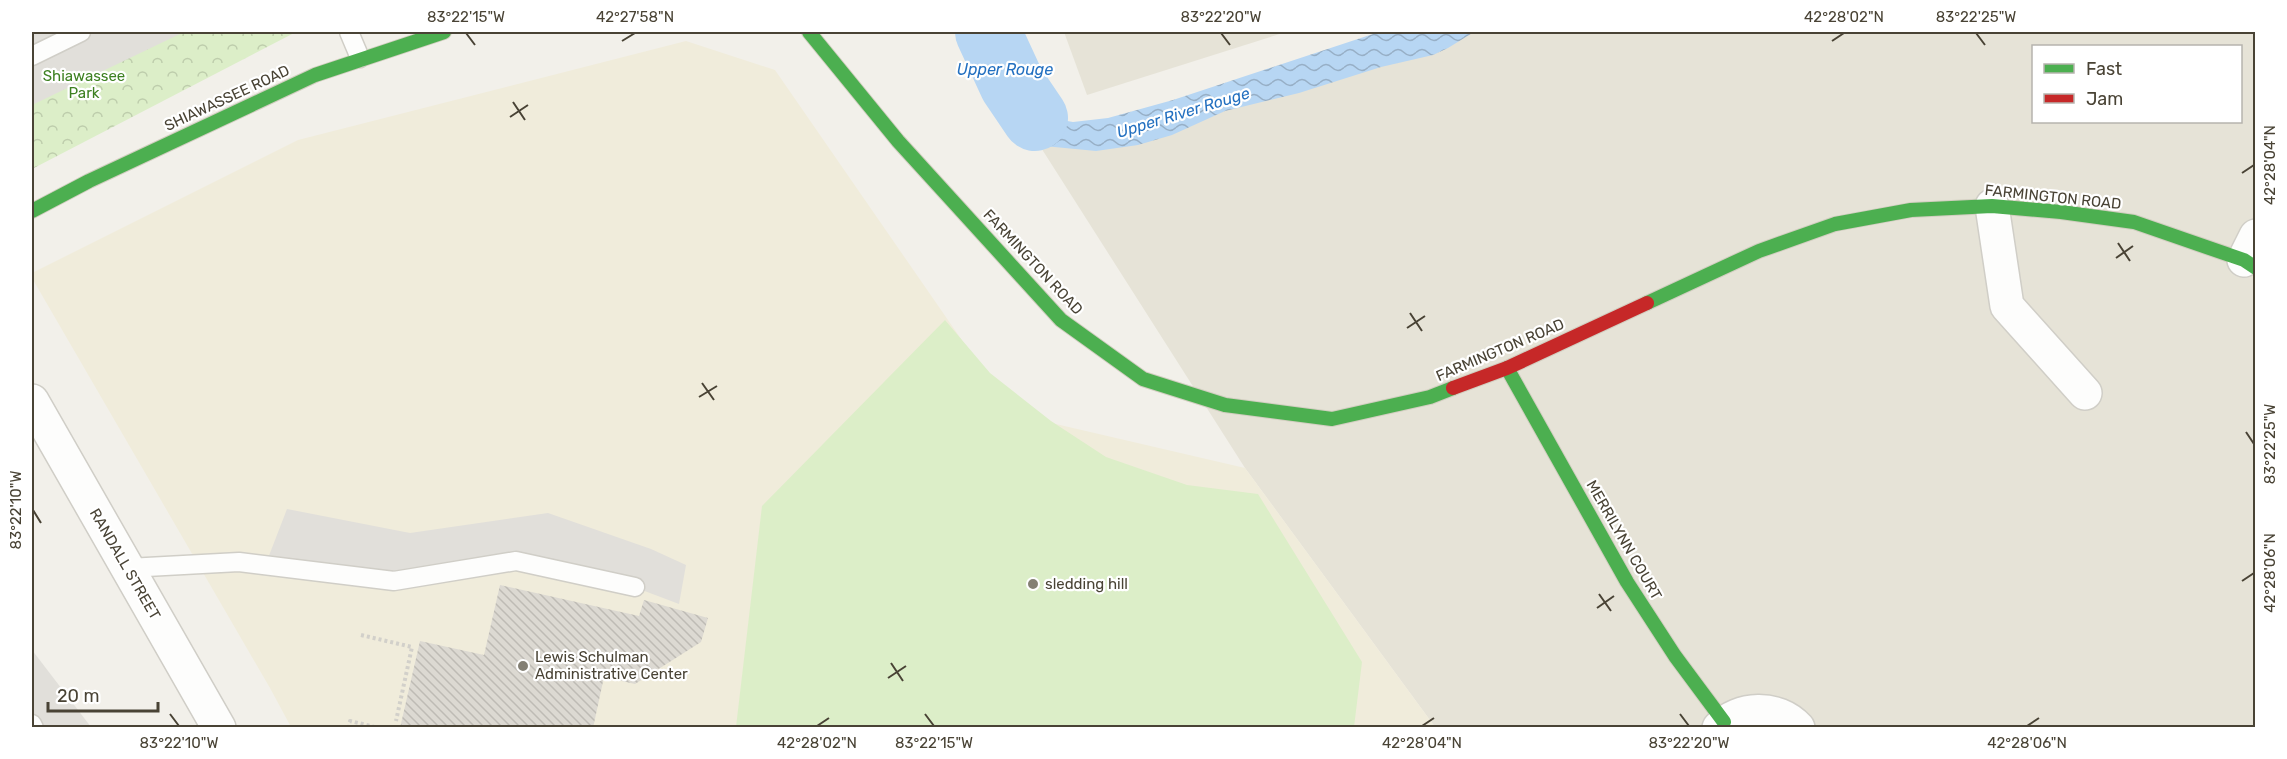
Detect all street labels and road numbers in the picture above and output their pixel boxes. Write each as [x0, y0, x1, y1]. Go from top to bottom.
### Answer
street label: SHIAWASSEE ROAD [162, 61, 292, 135]
street label: FARMINGTON ROAD [1984, 181, 2122, 213]
street label: FARMINGTON ROAD [980, 206, 1086, 318]
street label: FARMINGTON ROAD [1433, 315, 1567, 385]
street label: MERRILYNN COURT [1582, 477, 1666, 603]
street label: RANDALL STREET [86, 505, 164, 623]

